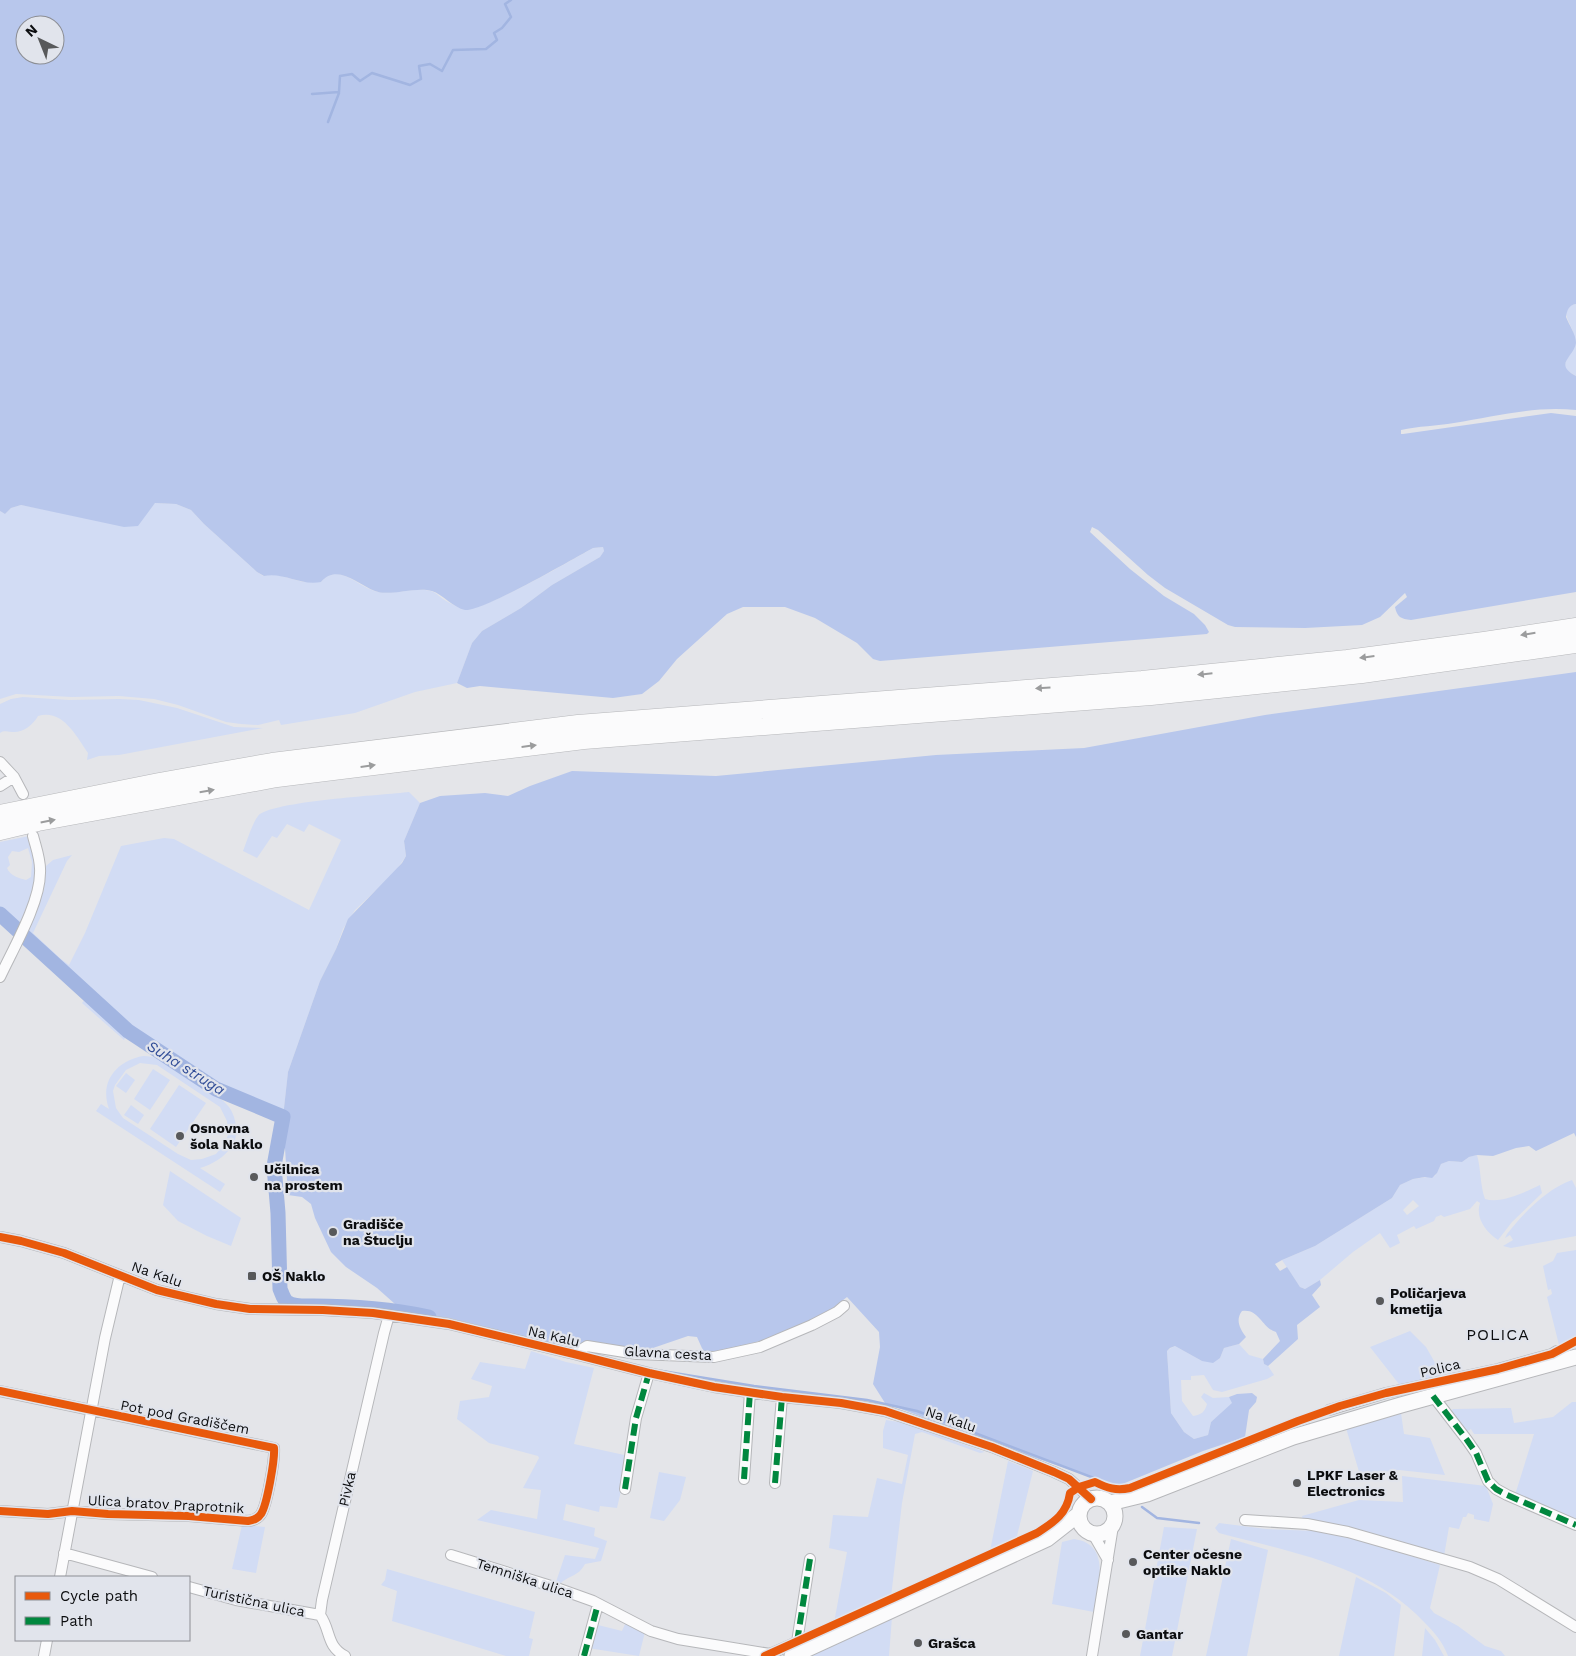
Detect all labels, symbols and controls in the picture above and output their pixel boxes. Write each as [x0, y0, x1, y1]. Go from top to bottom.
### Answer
north arrow [15, 15, 65, 65]
text: N [22, 21, 40, 40]
one-way arrow [1519, 631, 1535, 639]
one-way arrow [1359, 653, 1375, 661]
one-way arrow [1197, 670, 1213, 678]
one-way arrow [1035, 685, 1051, 693]
one-way arrow [521, 742, 537, 750]
one-way arrow [360, 762, 376, 770]
one-way arrow [200, 786, 216, 794]
one-way arrow [40, 816, 56, 824]
water label: Suha struga [144, 1037, 228, 1099]
place label: Osnovna šola Naklo [190, 1120, 263, 1152]
marker: Osnovna šola Naklo [174, 1130, 186, 1142]
place label: Učilnica na prostem [264, 1161, 343, 1193]
marker: Učilnica na prostem [248, 1171, 260, 1183]
place label: Gradišče na Štuclju [343, 1216, 413, 1248]
marker: Gradišče na Štuclju [327, 1226, 339, 1238]
street label: Na Kalu [130, 1258, 184, 1290]
place label: OŠ Naklo [262, 1268, 325, 1284]
marker: OŠ Naklo [246, 1270, 258, 1282]
place label: Poličarjeva kmetija [1390, 1285, 1467, 1317]
marker: Poličarjeva kmetija [1374, 1295, 1386, 1307]
street label: Na Kalu [527, 1322, 581, 1350]
district label: POLICA [1466, 1325, 1530, 1344]
street label: Glavna cesta [624, 1343, 712, 1363]
street label: Polica [1418, 1356, 1462, 1380]
street label: Pot pod Gradiščem [119, 1397, 251, 1437]
street label: Na Kalu [924, 1403, 978, 1435]
place label: LPKF Laser & Electronics [1307, 1467, 1398, 1499]
street label: Pivka [335, 1470, 359, 1508]
marker: LPKF Laser & Electronics [1291, 1477, 1303, 1489]
street label: Ulica bratov Praprotnik [87, 1492, 245, 1516]
place label: Center očesne optike Naklo [1143, 1546, 1242, 1578]
street label: Temniška ulica [475, 1555, 575, 1601]
marker: Center očesne optike Naklo [1127, 1556, 1139, 1568]
legend [15, 1576, 190, 1641]
street label: Turistična ulica [202, 1582, 307, 1620]
text: Cycle path [60, 1587, 138, 1605]
text: Path [60, 1612, 93, 1630]
place label: Gantar [1136, 1626, 1183, 1642]
marker: Gantar [1120, 1628, 1132, 1640]
place label: Grašca [928, 1635, 977, 1651]
marker: Grašca [912, 1637, 924, 1649]

